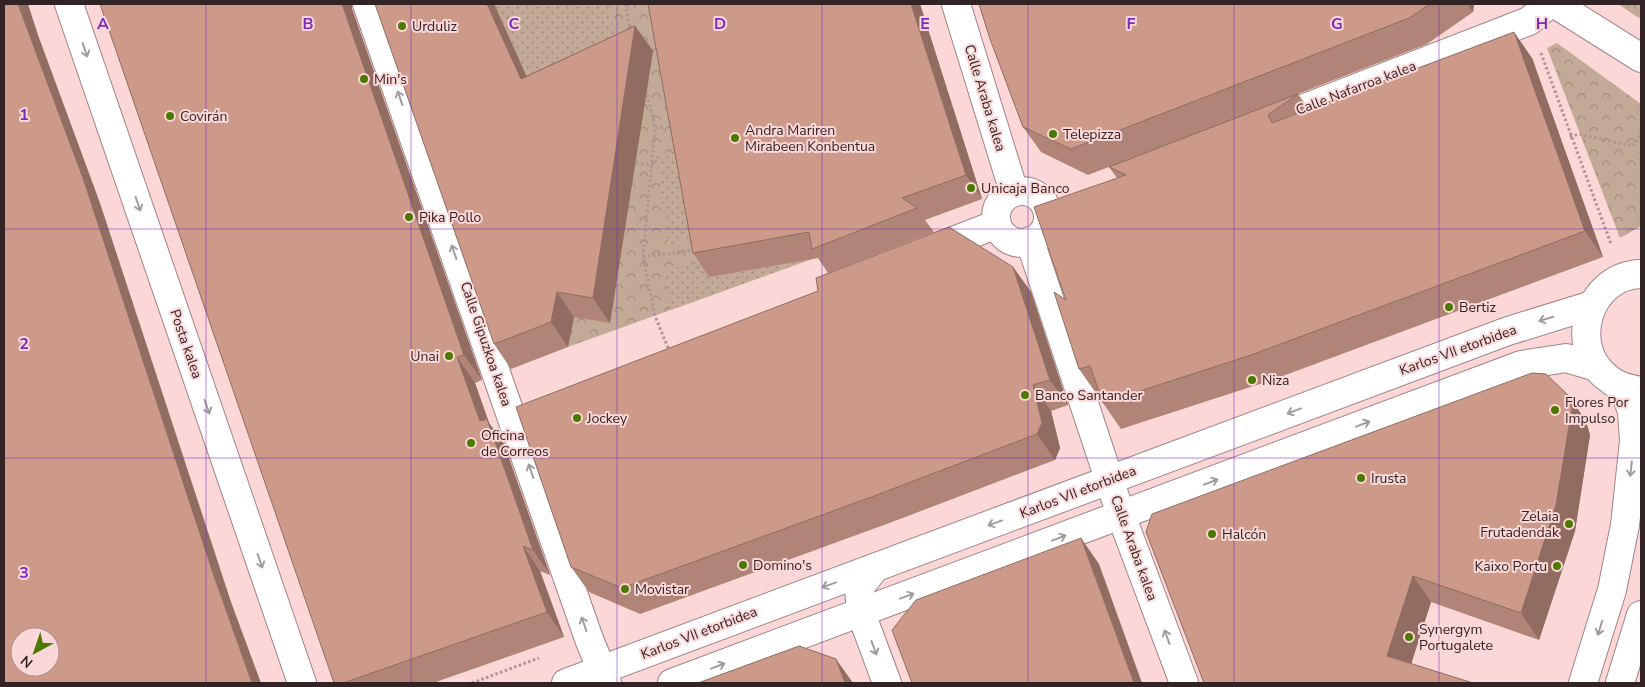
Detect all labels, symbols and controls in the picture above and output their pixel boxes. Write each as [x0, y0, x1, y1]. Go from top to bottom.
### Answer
text: A [97, 13, 109, 35]
text: B [302, 13, 314, 35]
text: C [509, 13, 520, 35]
text: D [714, 13, 726, 35]
text: E [920, 13, 930, 35]
text: F [1127, 13, 1136, 35]
text: G [1331, 13, 1343, 35]
text: H [1536, 13, 1548, 35]
place label: Urduliz [412, 17, 458, 36]
marker: Urduliz [396, 20, 408, 32]
one-way arrow [81, 42, 90, 57]
street label: Calle Araba kalea [960, 42, 1010, 154]
street label: Calle Nafarroa kalea [1293, 56, 1419, 120]
place label: Min's [374, 70, 407, 89]
marker: Min's [358, 73, 370, 85]
one-way arrow [395, 91, 404, 106]
text: 1 [19, 104, 29, 126]
place label: Covirán [180, 107, 227, 126]
marker: Covirán [164, 110, 176, 122]
place label: Andra Mariren Mirabeen Konbentua [745, 121, 875, 156]
place label: Telepizza [1063, 125, 1121, 144]
marker: Telepizza [1047, 128, 1059, 140]
marker: Andra Mariren Mirabeen Konbentua [729, 132, 741, 144]
place label: Unicaja Banco [981, 179, 1070, 198]
marker: Unicaja Banco [965, 182, 977, 194]
one-way arrow [134, 195, 143, 211]
place label: Pika Pollo [419, 208, 482, 227]
marker: Pika Pollo [403, 211, 415, 223]
one-way arrow [449, 244, 458, 260]
street label: Calle Gipuzkoa kalea [456, 279, 516, 409]
place label: Bertiz [1459, 298, 1496, 317]
marker: Bertiz [1443, 301, 1455, 313]
street label: Posta kalea [165, 307, 207, 381]
one-way arrow [1538, 315, 1554, 325]
street label: Karlos VII etorbidea [1397, 320, 1519, 380]
text: 2 [19, 333, 29, 355]
place label: Unai [410, 347, 439, 366]
marker: Unai [443, 350, 455, 362]
place label: Niza [1262, 371, 1289, 390]
marker: Niza [1246, 374, 1258, 386]
place label: Banco Santander [1035, 386, 1142, 405]
marker: Banco Santander [1019, 389, 1031, 401]
place label: Flores Por Impulso [1565, 393, 1629, 428]
one-way arrow [203, 399, 213, 415]
marker: Flores Por Impulso [1549, 404, 1561, 416]
one-way arrow [1287, 407, 1303, 416]
place label: Jockey [586, 409, 628, 428]
marker: Jockey [571, 412, 583, 424]
one-way arrow [1355, 419, 1370, 428]
place label: Oficina de Correos [481, 426, 549, 461]
marker: Oficina de Correos [465, 437, 477, 449]
street label: Karlos VII etorbidea [1017, 461, 1139, 523]
one-way arrow [1626, 461, 1636, 477]
one-way arrow [525, 463, 535, 479]
place label: Irusta [1371, 469, 1406, 488]
marker: Irusta [1355, 472, 1367, 484]
one-way arrow [1203, 476, 1218, 486]
street label: Calle Araba kalea [1106, 493, 1162, 603]
place label: Zelaia Frutadendak [1480, 507, 1560, 542]
marker: Zelaia Frutadendak [1563, 518, 1575, 530]
one-way arrow [988, 519, 1003, 528]
place label: Halcón [1222, 525, 1266, 544]
marker: Halcón [1206, 528, 1218, 540]
one-way arrow [1051, 533, 1066, 543]
one-way arrow [256, 552, 265, 568]
place label: Domino's [753, 556, 812, 575]
place label: Kaixo Portu [1475, 557, 1547, 576]
marker: Domino's [737, 559, 749, 571]
marker: Kaixo Portu [1551, 560, 1563, 572]
text: 3 [19, 562, 29, 584]
place label: Movistar [635, 580, 689, 599]
one-way arrow [822, 581, 838, 590]
marker: Movistar [619, 583, 631, 595]
one-way arrow [899, 591, 914, 600]
street label: Karlos VII etorbidea [638, 602, 760, 664]
one-way arrow [579, 617, 588, 633]
place label: Synergym Portugalete [1419, 620, 1493, 655]
one-way arrow [1595, 620, 1604, 635]
north arrow [10, 627, 60, 677]
one-way arrow [1162, 630, 1171, 646]
marker: Synergym Portugalete [1403, 631, 1415, 643]
one-way arrow [870, 640, 879, 655]
text: N [17, 651, 37, 672]
one-way arrow [710, 661, 725, 670]

